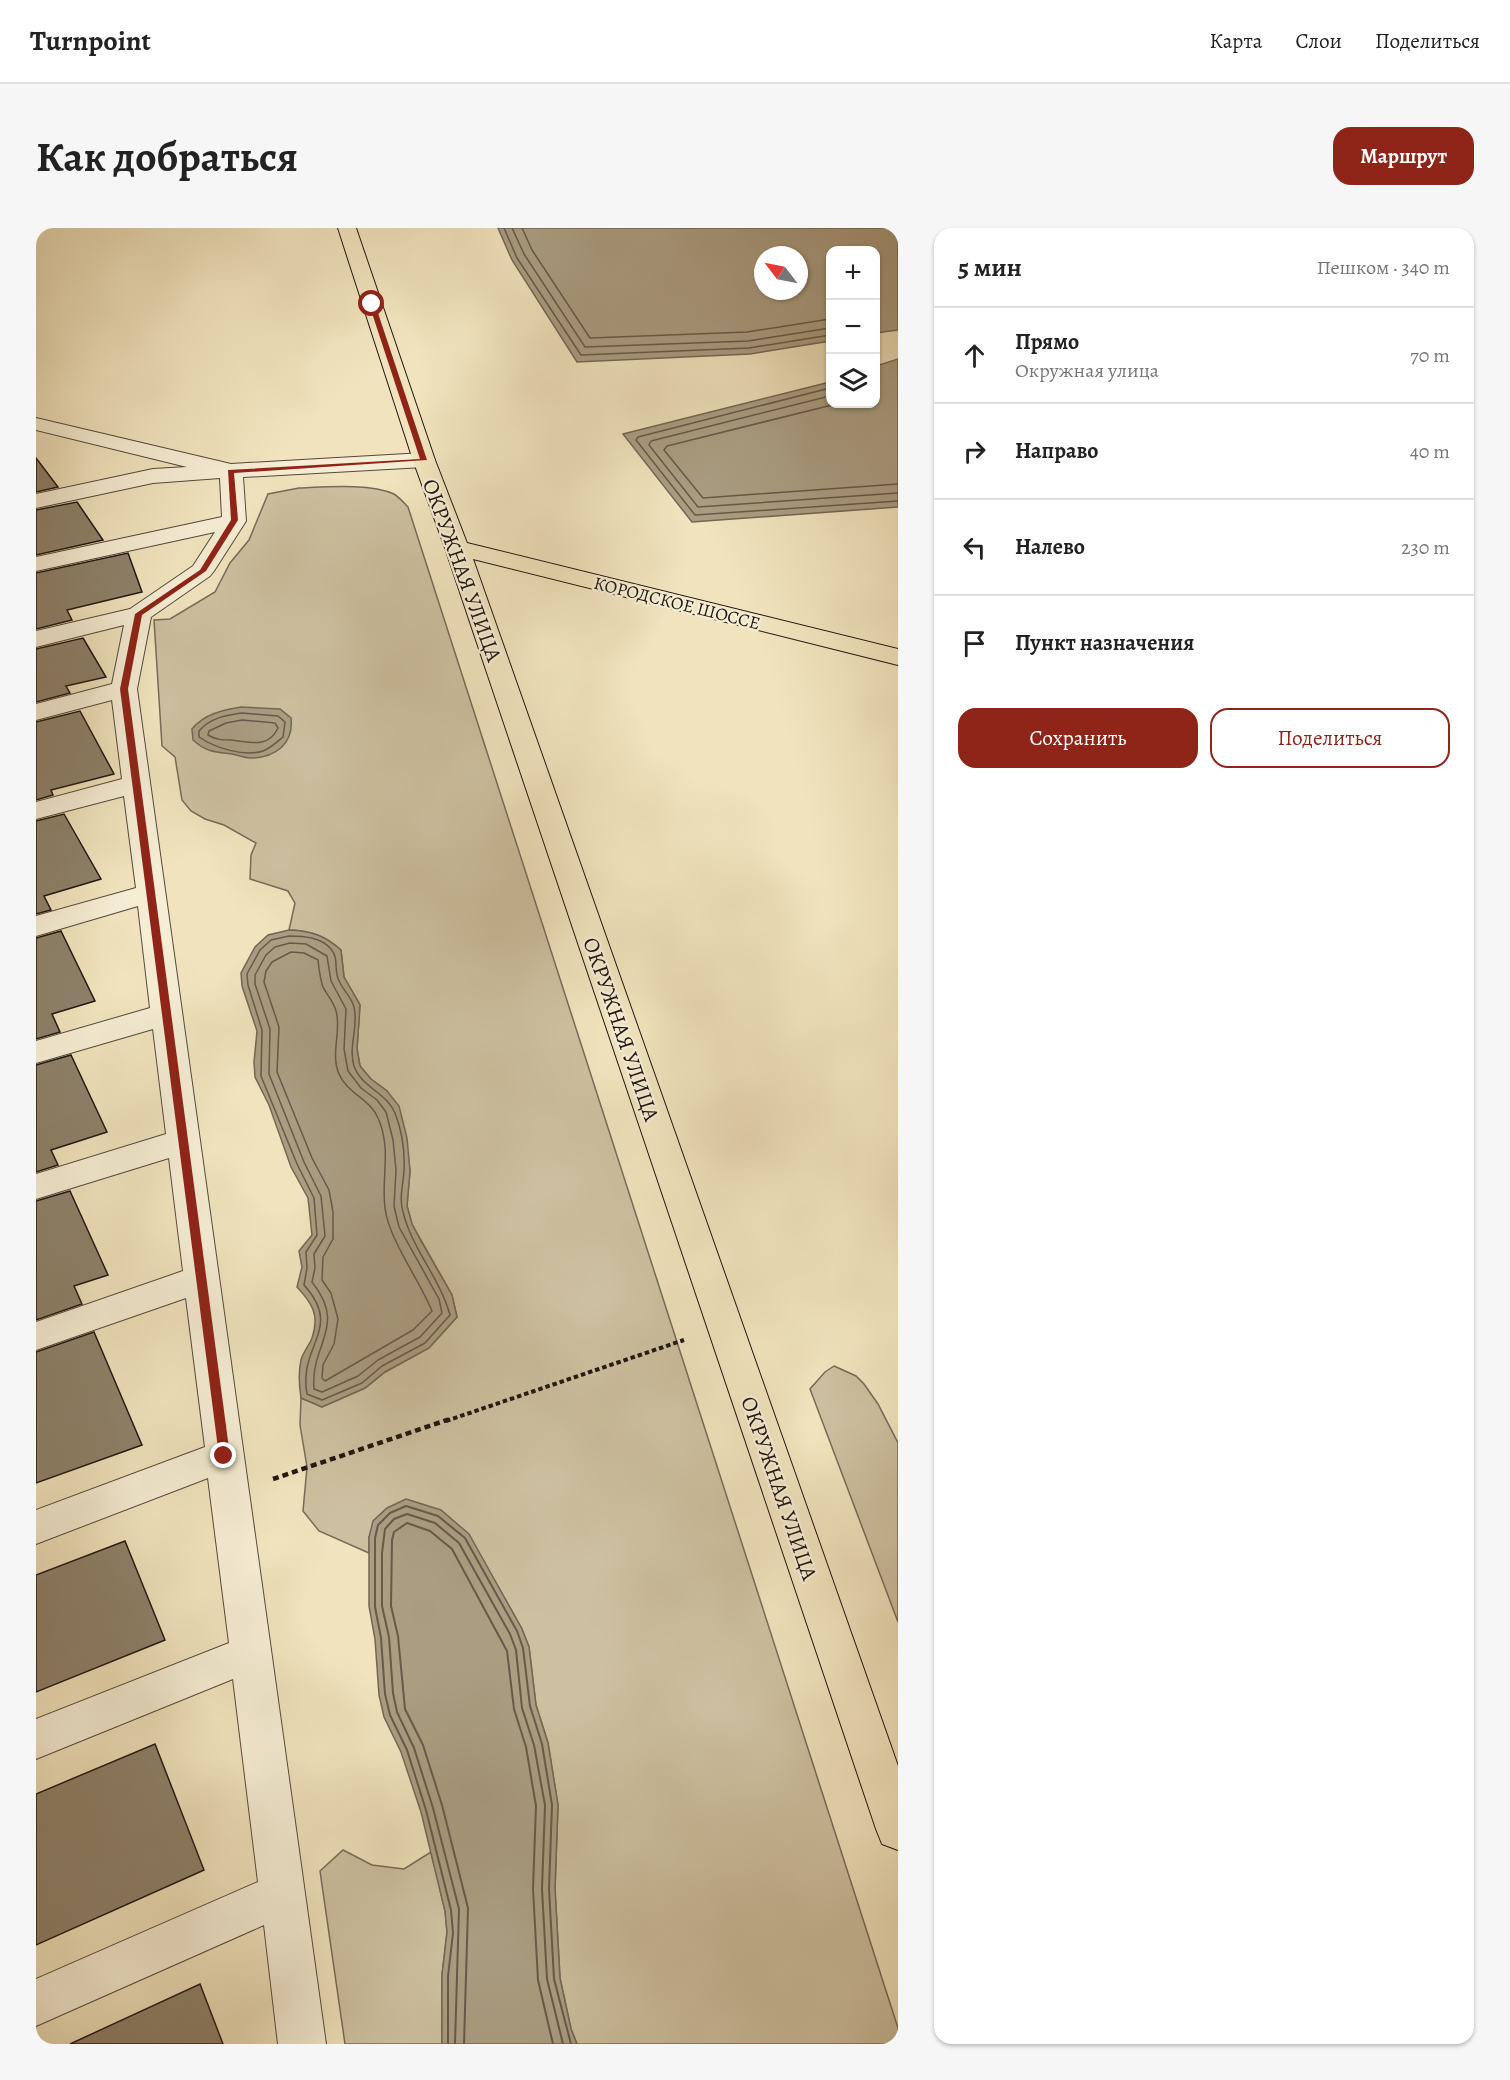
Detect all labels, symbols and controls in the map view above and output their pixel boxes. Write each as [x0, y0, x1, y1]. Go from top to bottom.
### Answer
text: Turnpoint [30, 22, 151, 60]
text: Карта [1209, 27, 1262, 55]
text: Слои [1295, 27, 1342, 55]
text: Поделиться [1375, 27, 1480, 55]
button: Маршрут [1333, 127, 1474, 185]
text: Как добраться [36, 128, 298, 185]
north arrow [754, 246, 808, 300]
map controls [826, 246, 880, 408]
button: + [826, 246, 880, 300]
text: 5 мин [958, 250, 1022, 285]
text: Пешком · 340 m [1317, 254, 1450, 281]
route start [358, 290, 384, 316]
button: − [826, 300, 880, 354]
text: Прямо [1015, 327, 1079, 357]
icon: ahead [958, 339, 991, 372]
text: 70 m [1410, 342, 1450, 369]
button: layers [826, 354, 880, 408]
text: Окружная улица [1015, 357, 1159, 384]
icon: right [958, 435, 991, 468]
text: Направо [1015, 436, 1098, 466]
text: 40 m [1410, 438, 1450, 465]
street label: ОКРУЖНАЯ УЛИЦА [415, 475, 509, 667]
icon: left [958, 531, 991, 564]
text: Налево [1015, 532, 1085, 562]
text: 230 m [1401, 534, 1450, 561]
street label: КОРОДСКОЕ ШОССЕ [591, 571, 763, 635]
icon: arrive [958, 627, 991, 660]
text: Пункт назначения [1015, 628, 1194, 658]
button: Сохранить [958, 708, 1198, 768]
button: Поделиться [1210, 708, 1450, 768]
street label: ОКРУЖНАЯ УЛИЦА [576, 933, 667, 1126]
street label: ОКРУЖНАЯ УЛИЦА [734, 1392, 825, 1585]
route end [210, 1442, 236, 1468]

